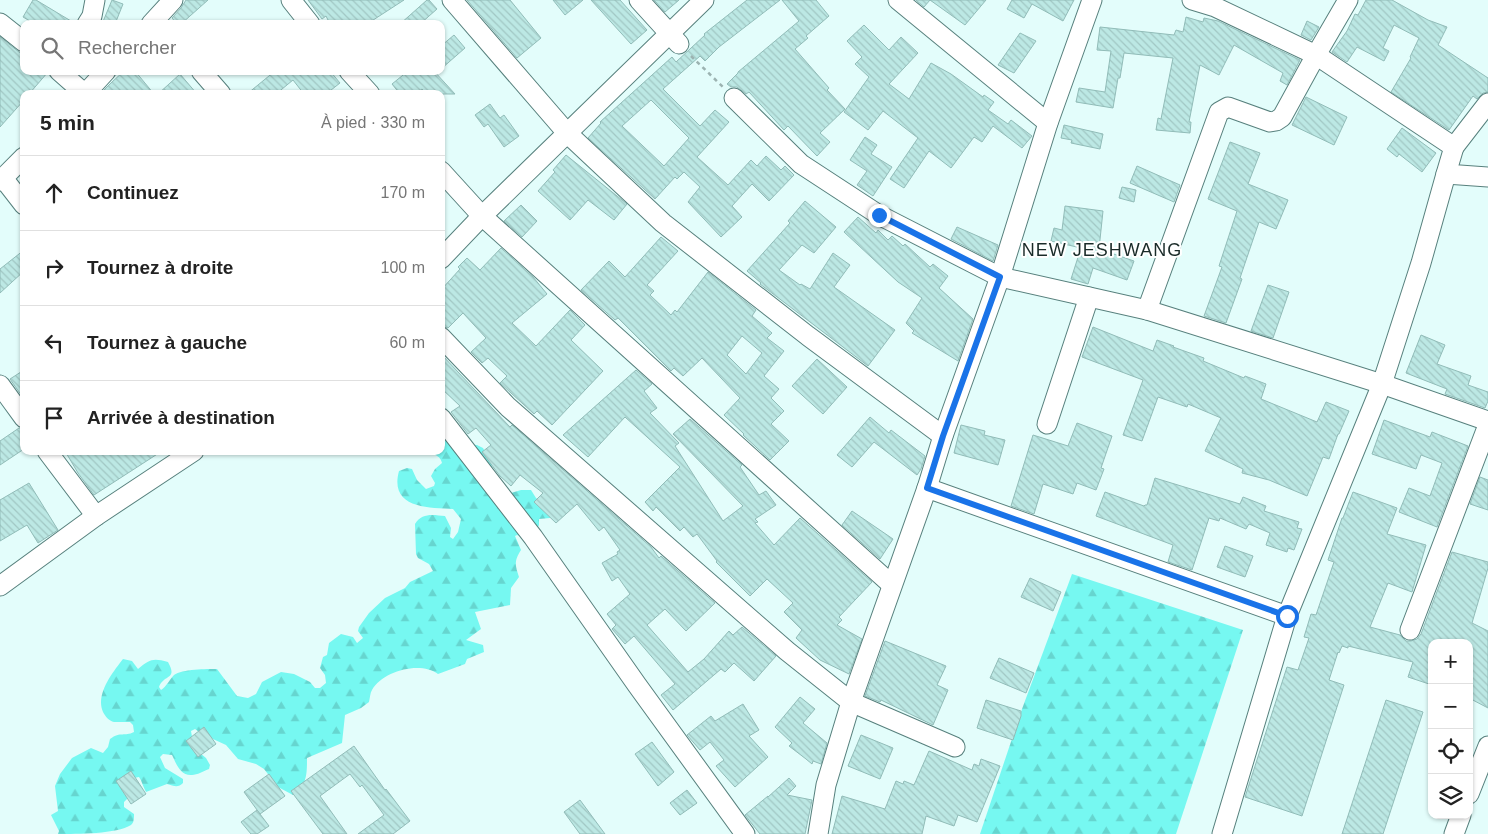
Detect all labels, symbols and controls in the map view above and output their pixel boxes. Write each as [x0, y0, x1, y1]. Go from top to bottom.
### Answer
search box [20, 20, 445, 75]
icon: search [38, 34, 66, 62]
text: Rechercher [78, 37, 176, 58]
text: 5 min [40, 111, 95, 134]
text: À pied · 330 m [321, 114, 425, 131]
icon: ahead [40, 179, 68, 207]
text: Continuez [87, 182, 179, 203]
text: 170 m [381, 184, 425, 201]
route end [868, 204, 891, 227]
district label: NEW JESHWANG [1022, 240, 1182, 260]
icon: right [40, 254, 68, 282]
text: Tournez à droite [87, 257, 233, 278]
text: 100 m [381, 259, 425, 276]
icon: left [40, 329, 68, 357]
text: Tournez à gauche [87, 332, 247, 353]
text: 60 m [389, 334, 425, 351]
icon: arrive [40, 404, 68, 432]
text: Arrivée à destination [87, 407, 275, 428]
route start [1276, 605, 1299, 628]
map controls [1428, 639, 1473, 819]
button: + [1428, 639, 1473, 684]
button: − [1428, 684, 1473, 729]
button: locate [1428, 729, 1473, 774]
button: layers [1428, 774, 1473, 819]

